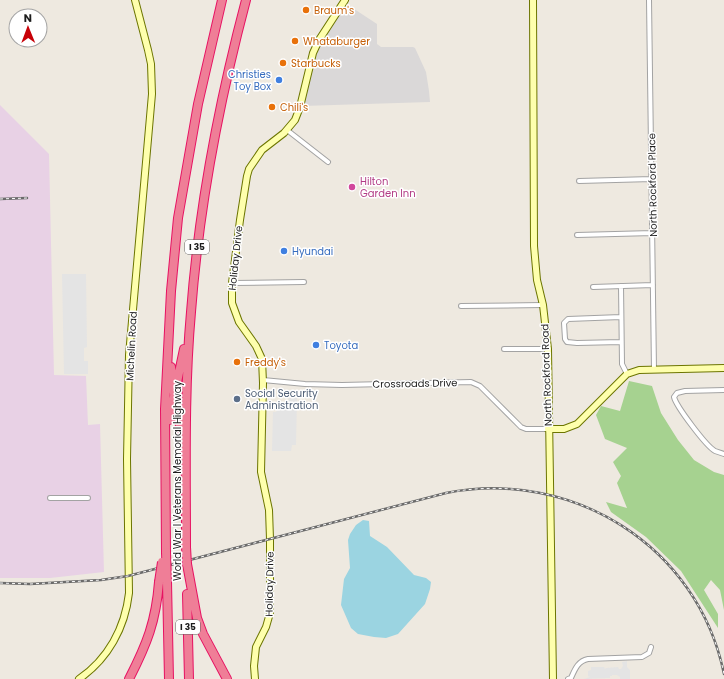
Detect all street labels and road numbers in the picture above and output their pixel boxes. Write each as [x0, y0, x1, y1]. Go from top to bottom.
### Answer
street label: North Rockford Place [644, 133, 661, 237]
street label: Holiday Drive [225, 225, 246, 291]
road number: I 35 [185, 240, 209, 254]
street label: Michelin Road [122, 311, 141, 381]
street label: North Rockford Road [537, 324, 556, 426]
street label: Crossroads Drive [372, 375, 458, 392]
street label: World War I Veterans Memorial Highway [170, 381, 185, 581]
street label: Holiday Drive [261, 551, 278, 617]
road number: I 35 [176, 620, 200, 634]

